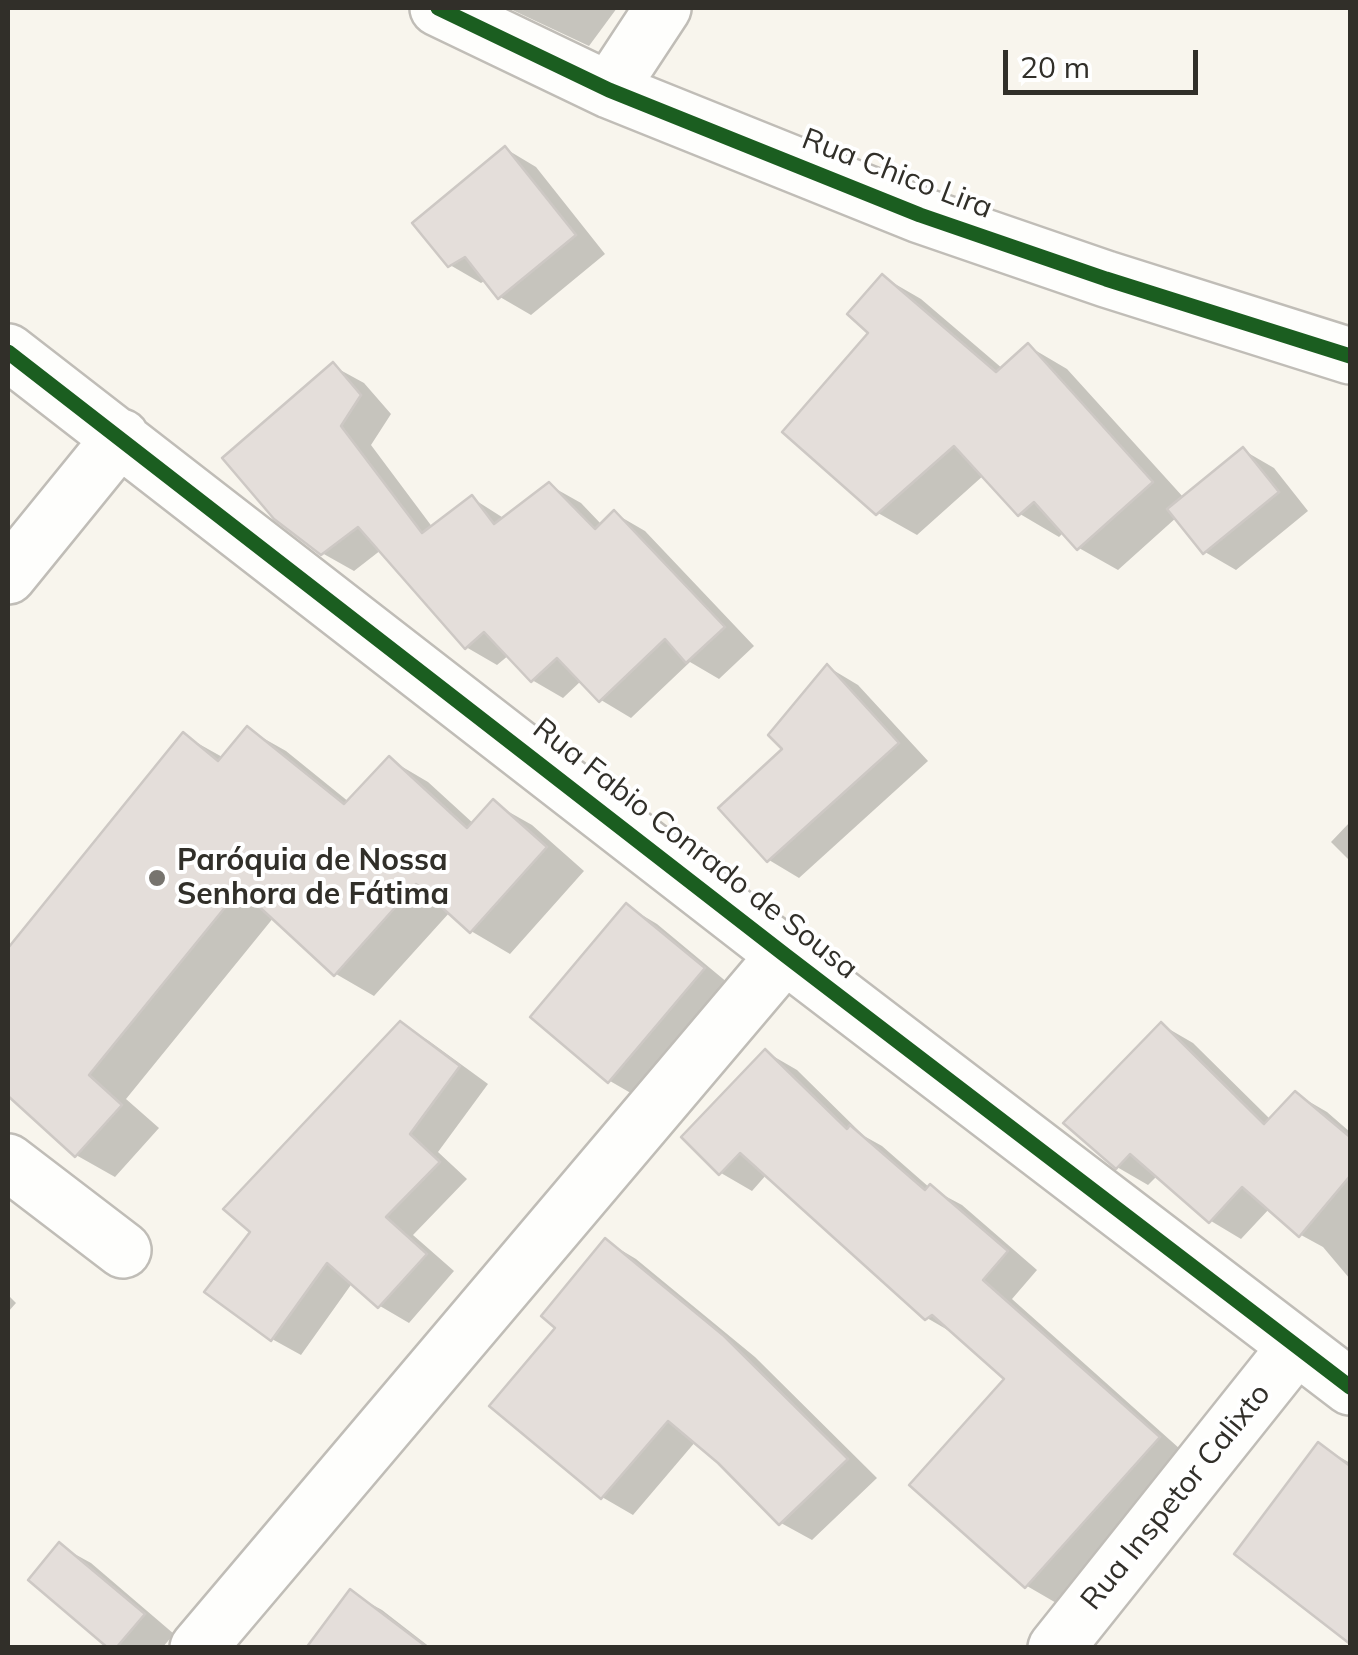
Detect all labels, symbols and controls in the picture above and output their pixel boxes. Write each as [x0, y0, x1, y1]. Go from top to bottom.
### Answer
scale bar [1008, 30, 1203, 92]
text: 20 m [1020, 48, 1090, 86]
street label: Rua Chico Lira [797, 121, 997, 227]
street label: Rua Fabio Conrado de Sousa [525, 711, 865, 987]
place label: Paróquia de Nossa Senhora de Fátima [177, 843, 449, 914]
marker: Paróquia de Nossa Senhora de Fátima [146, 867, 168, 889]
street label: Rua Inspetor Calixto [1074, 1377, 1278, 1617]

